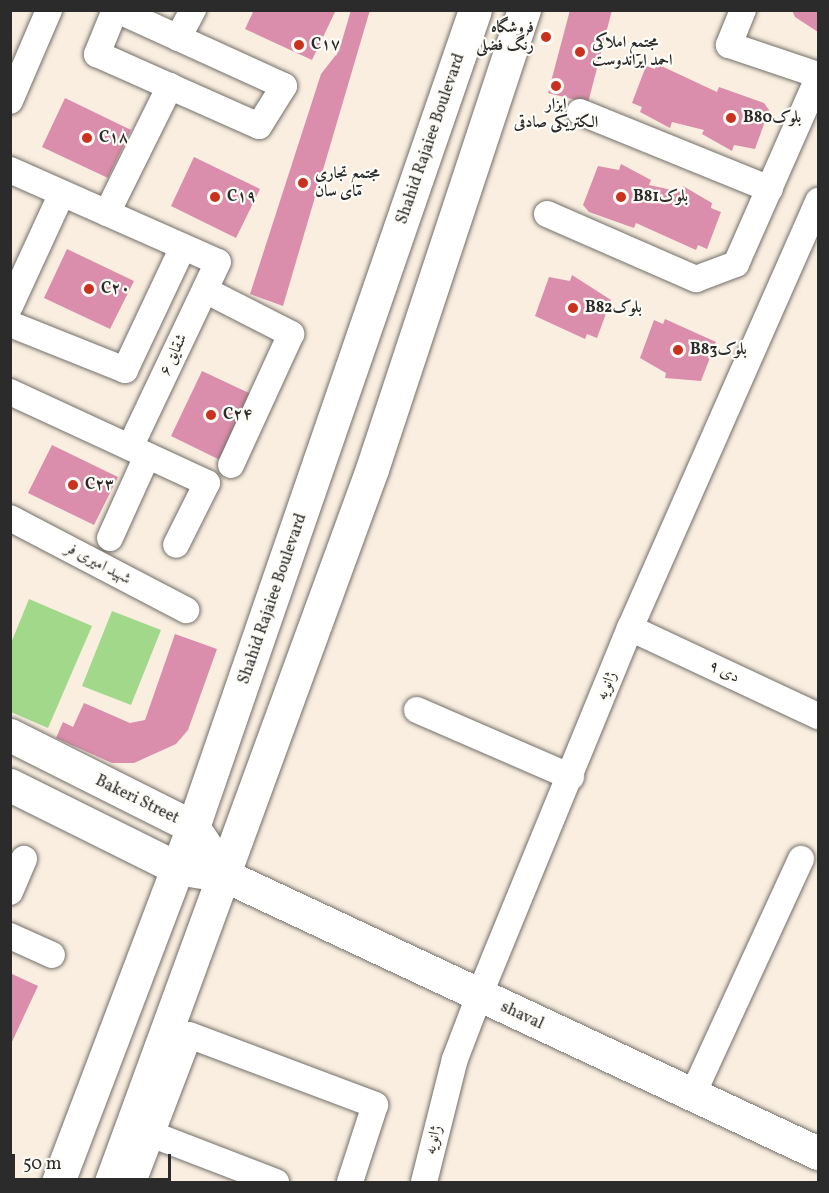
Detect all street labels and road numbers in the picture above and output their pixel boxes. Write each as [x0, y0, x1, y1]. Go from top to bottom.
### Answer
street label: Shahid Rajaiee Boulevard [393, 51, 469, 227]
street label: شقایق ۶ [156, 331, 192, 379]
street label: Shahid Rajaiee Boulevard [235, 511, 311, 687]
street label: شهید امیری فر [62, 539, 134, 589]
street label: ۹ دی [705, 657, 743, 687]
street label: ژانویه [593, 669, 621, 703]
street label: Bakeri Street [92, 772, 182, 828]
street label: shaval [498, 998, 546, 1034]
street label: ژانویه [421, 1123, 447, 1157]

